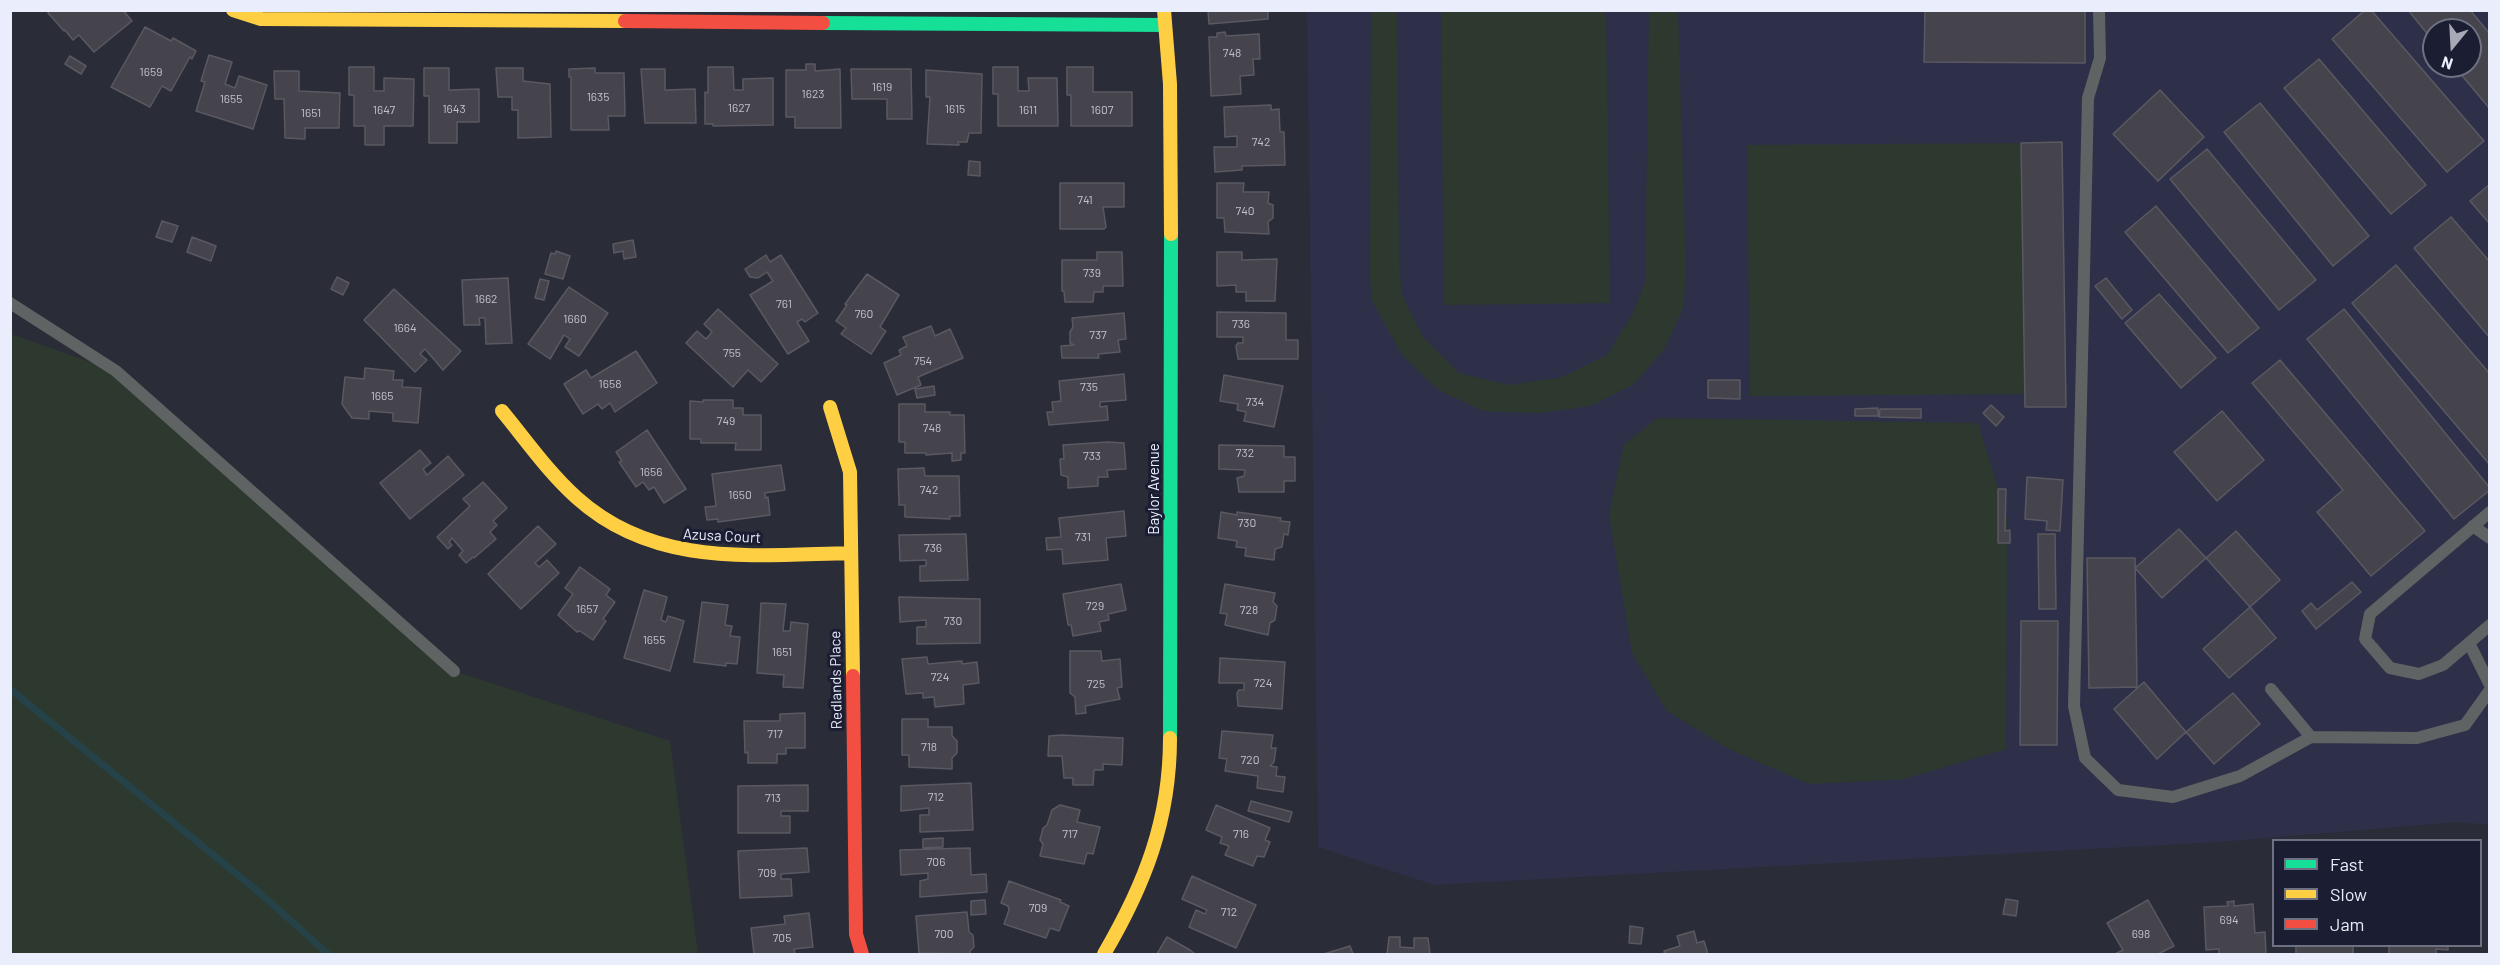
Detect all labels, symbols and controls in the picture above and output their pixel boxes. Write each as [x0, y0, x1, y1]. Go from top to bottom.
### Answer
north arrow [2422, 18, 2482, 78]
house number: 748 [1223, 46, 1241, 60]
text: N [2439, 53, 2455, 74]
house number: 1659 [140, 65, 162, 79]
house number: 1619 [872, 80, 892, 94]
house number: 1623 [802, 87, 824, 101]
house number: 1635 [587, 90, 609, 104]
house number: 1655 [220, 92, 242, 106]
house number: 1627 [728, 101, 750, 115]
house number: 1643 [442, 102, 466, 116]
house number: 1615 [945, 102, 965, 116]
house number: 1647 [373, 103, 395, 117]
house number: 1611 [1019, 103, 1037, 117]
house number: 1607 [1091, 103, 1113, 117]
house number: 1651 [301, 106, 321, 120]
house number: 742 [1252, 135, 1270, 149]
house number: 741 [1077, 193, 1093, 207]
house number: 740 [1235, 204, 1255, 218]
house number: 739 [1083, 266, 1101, 280]
house number: 1662 [475, 292, 497, 306]
house number: 761 [776, 297, 792, 311]
house number: 760 [855, 307, 873, 321]
house number: 1660 [563, 312, 587, 326]
house number: 736 [1232, 317, 1250, 331]
house number: 1664 [393, 321, 417, 335]
house number: 737 [1089, 328, 1107, 342]
house number: 755 [723, 346, 741, 360]
house number: 754 [914, 354, 932, 368]
house number: 1658 [599, 377, 621, 391]
house number: 735 [1080, 380, 1098, 394]
house number: 1665 [371, 389, 393, 403]
house number: 734 [1246, 395, 1264, 409]
house number: 749 [717, 414, 735, 428]
house number: 748 [923, 421, 941, 435]
street label: Baylor Avenue [1145, 443, 1163, 535]
house number: 732 [1236, 446, 1254, 460]
house number: 733 [1083, 449, 1101, 463]
house number: 1656 [640, 465, 662, 479]
house number: 742 [920, 483, 938, 497]
house number: 1650 [728, 488, 752, 502]
house number: 730 [1238, 516, 1256, 530]
street label: Azusa Court [683, 525, 761, 547]
house number: 731 [1075, 530, 1091, 544]
house number: 736 [924, 541, 942, 555]
house number: 729 [1086, 599, 1104, 613]
house number: 1657 [576, 602, 598, 616]
house number: 728 [1240, 603, 1258, 617]
house number: 730 [944, 614, 962, 628]
street label: Redlands Place [826, 631, 846, 729]
house number: 1655 [643, 633, 665, 647]
house number: 1651 [772, 645, 792, 659]
house number: 724 [931, 670, 949, 684]
house number: 724 [1254, 676, 1272, 690]
house number: 725 [1087, 677, 1105, 691]
house number: 717 [767, 727, 783, 741]
house number: 718 [921, 740, 937, 754]
house number: 720 [1241, 753, 1259, 767]
house number: 712 [928, 790, 944, 804]
house number: 713 [765, 791, 781, 805]
house number: 717 [1062, 827, 1078, 841]
house number: 716 [1233, 827, 1249, 841]
legend [2272, 839, 2482, 947]
text: Fast [2330, 853, 2364, 875]
house number: 706 [927, 855, 945, 869]
house number: 709 [758, 866, 776, 880]
text: Slow [2330, 883, 2367, 905]
house number: 709 [1029, 901, 1047, 915]
house number: 712 [1221, 905, 1237, 919]
house number: 694 [2219, 913, 2239, 927]
text: Jam [2330, 913, 2364, 935]
house number: 700 [934, 927, 954, 941]
house number: 698 [2132, 927, 2150, 941]
house number: 705 [773, 931, 791, 945]

